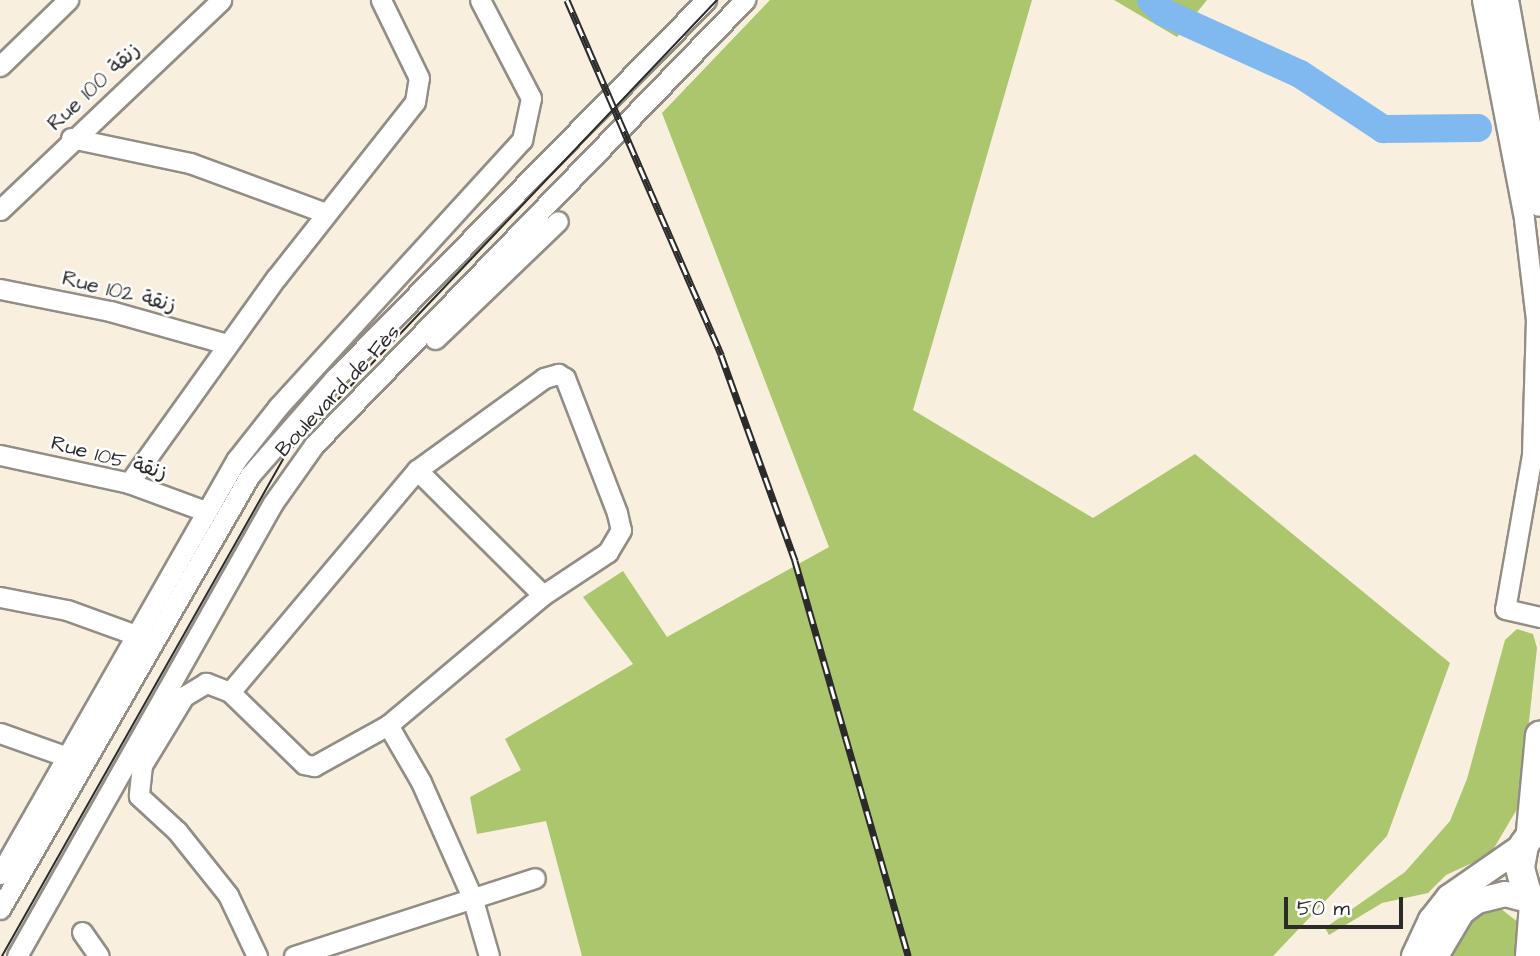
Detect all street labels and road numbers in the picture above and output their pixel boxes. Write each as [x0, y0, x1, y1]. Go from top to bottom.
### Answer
street label: Rue 100 زنقة [42, 38, 146, 136]
street label: Rue 102 زنقة [60, 266, 178, 318]
street label: Boulevard de Fès [270, 320, 406, 462]
street label: Rue 105 زنقة [48, 430, 170, 486]

